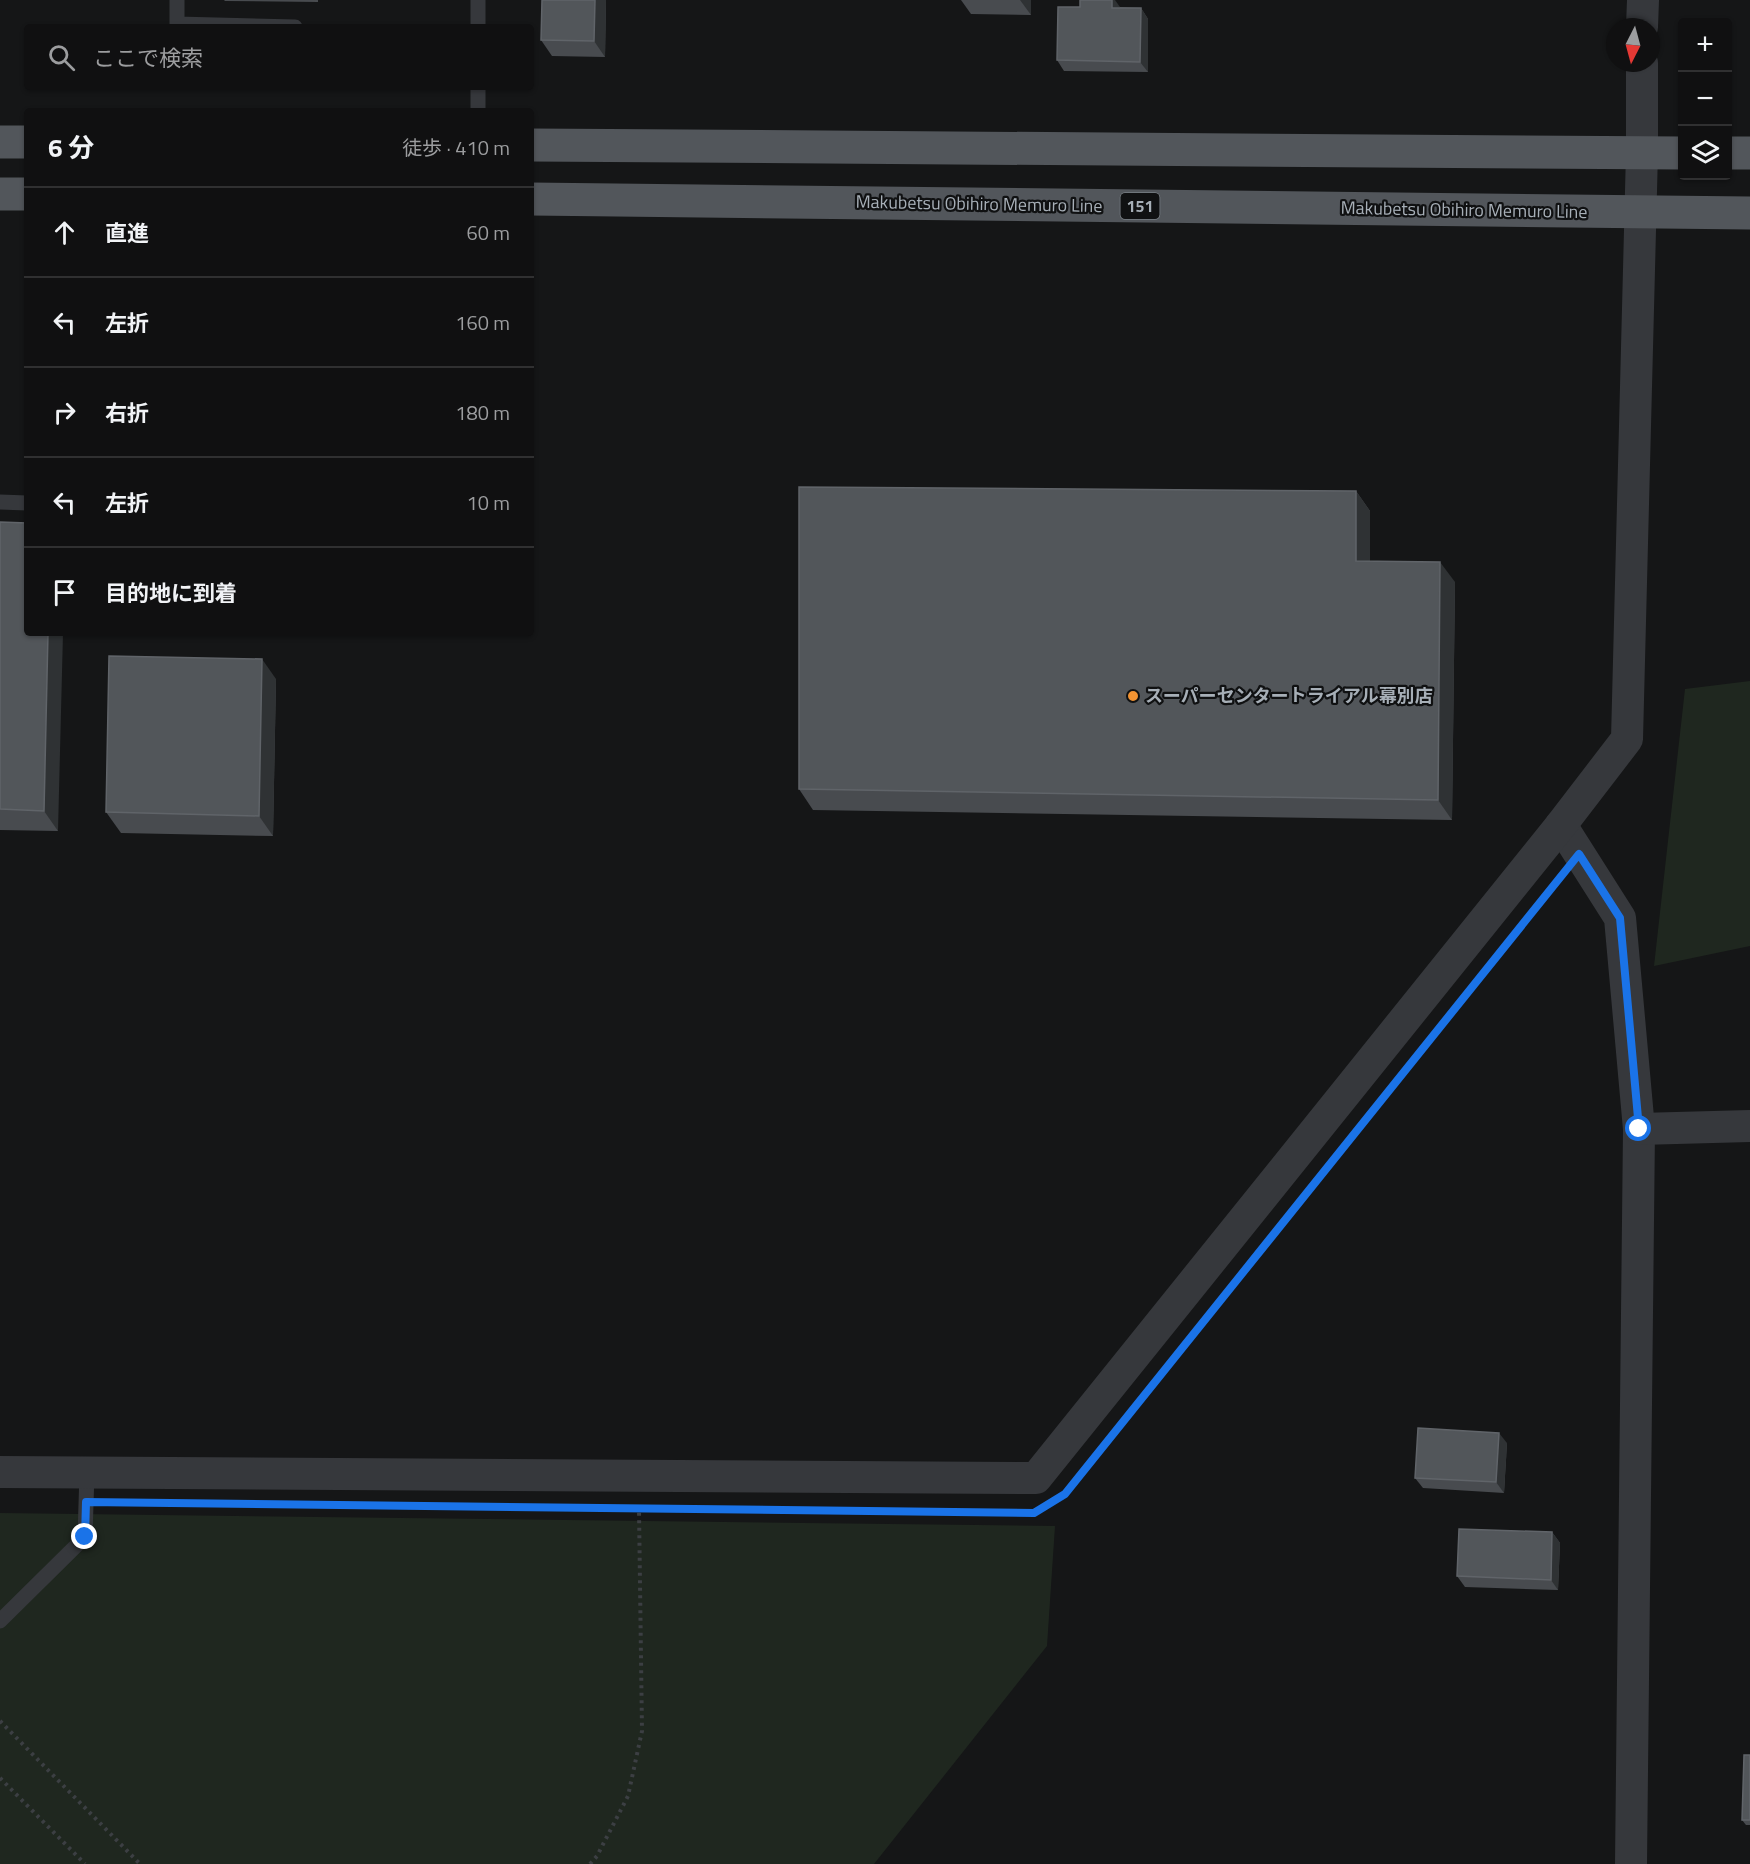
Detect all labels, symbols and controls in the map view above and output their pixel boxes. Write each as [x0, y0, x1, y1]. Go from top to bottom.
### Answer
north arrow [1606, 18, 1660, 72]
map controls [1678, 18, 1732, 180]
button: + [1678, 18, 1732, 72]
search box [24, 24, 534, 90]
icon: search [45, 41, 78, 74]
text: ここで検索 [93, 41, 203, 75]
button: − [1678, 72, 1732, 126]
button: layers [1678, 126, 1732, 180]
text: 6 分 [48, 128, 94, 167]
text: 徒歩 · 410 m [402, 132, 510, 163]
street label: Makubetsu Obihiro Memuro Line [855, 188, 1103, 219]
road number: 151 [1120, 193, 1160, 219]
street label: Makubetsu Obihiro Memuro Line [1340, 194, 1588, 225]
icon: ahead [48, 216, 81, 249]
text: 直進 [105, 216, 149, 250]
text: 60 m [466, 217, 510, 248]
icon: left [48, 306, 81, 339]
text: 左折 [105, 306, 149, 340]
text: 160 m [455, 307, 510, 338]
icon: right [48, 396, 81, 429]
text: 右折 [105, 396, 149, 430]
text: 180 m [455, 397, 510, 428]
icon: left [48, 486, 81, 519]
text: 左折 [105, 486, 149, 520]
text: 10 m [466, 487, 510, 518]
icon: arrive [48, 576, 81, 609]
text: 目的地に到着 [105, 576, 237, 610]
place label: スーパーセンタートライアル幕別店 [1145, 682, 1433, 709]
marker: スーパーセンタートライアル幕別店 [1126, 689, 1140, 703]
route start [1625, 1115, 1651, 1141]
route end [71, 1523, 97, 1549]

